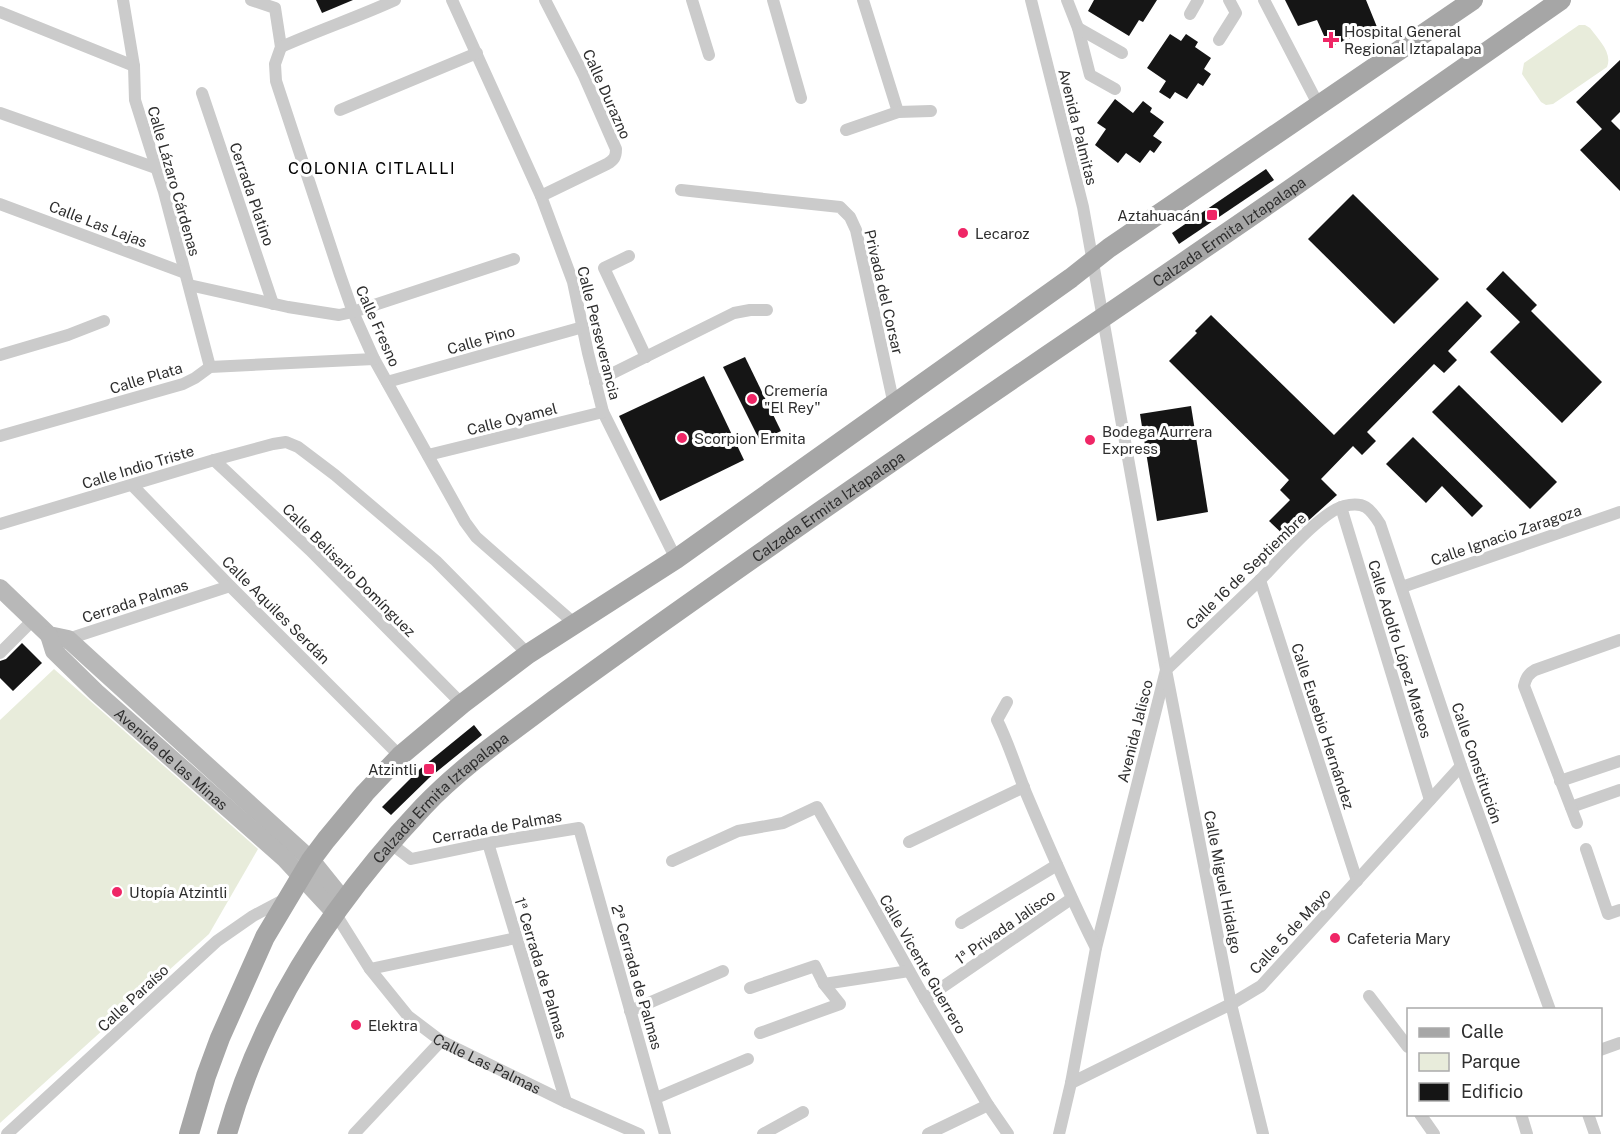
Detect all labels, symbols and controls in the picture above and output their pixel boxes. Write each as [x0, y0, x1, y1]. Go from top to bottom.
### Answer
place label: Hospital General Regional Iztapalapa [1344, 23, 1482, 57]
marker: Hospital General Regional Iztapalapa [1322, 31, 1340, 49]
street label: Calle Durazno [580, 46, 634, 142]
street label: Avenida Palmitas [1055, 67, 1101, 187]
street label: Calle Lázaro Cárdenas [144, 104, 204, 258]
street label: Cerrada Platino [226, 140, 278, 248]
district label: COLONIA CITLALLI [288, 159, 456, 178]
street label: Calzada Ermita Iztapalapa [1149, 173, 1309, 290]
street label: Calle Las Lajas [47, 198, 149, 250]
place label: Aztahuacán [1117, 207, 1200, 224]
marker: Aztahuacán [1205, 208, 1219, 222]
place label: Lecaroz [975, 225, 1029, 242]
marker: Lecaroz [956, 226, 970, 240]
street label: Privada del Corsar [861, 228, 907, 356]
street label: Calle Perseverancia [574, 264, 624, 402]
street label: Calle Fresno [353, 283, 403, 369]
street label: Calle Pino [445, 322, 517, 358]
street label: Calle Plata [108, 359, 184, 397]
place label: Cremería "El Rey" [764, 382, 828, 416]
marker: Cremería "El Rey" [745, 392, 759, 406]
street label: Calle Oyamel [465, 400, 559, 438]
place label: Bodega Aurrera Express [1102, 423, 1212, 457]
place label: Scorpion Ermita [694, 430, 806, 447]
marker: Scorpion Ermita [675, 431, 689, 445]
marker: Bodega Aurrera Express [1083, 433, 1097, 447]
street label: Calle Indio Triste [80, 442, 196, 492]
street label: Calzada Ermita Iztapalapa [748, 447, 908, 565]
street label: Calle Belisario Domínguez [279, 500, 419, 640]
street label: Calle Ignacio Zaragoza [1429, 501, 1583, 569]
street label: Calle 16 de Septiembre [1182, 509, 1310, 633]
street label: Calle Aquiles Serdán [219, 553, 333, 667]
street label: Calle Adolfo López Mateos [1365, 558, 1435, 740]
street label: Cerrada Palmas [80, 576, 190, 626]
street label: Calle Eusebio Hernández [1288, 641, 1358, 811]
street label: Avenida Jalisco [1114, 678, 1156, 784]
street label: Calle Constitución [1448, 700, 1506, 826]
street label: Avenida de las Minas [111, 704, 231, 813]
street label: Calzada Ermita Iztapalapa [369, 729, 511, 866]
place label: Atzintli [368, 761, 417, 778]
marker: Atzintli [422, 762, 436, 776]
street label: Cerrada de Palmas [431, 807, 563, 847]
street label: Calle Miguel Hidalgo [1201, 809, 1245, 955]
place label: Utopía Atzintli [129, 884, 227, 901]
marker: Utopía Atzintli [110, 885, 124, 899]
street label: Calle 5 de Mayo [1246, 885, 1334, 977]
street label: 1ª Privada Jalisco [952, 886, 1058, 968]
street label: Calle Vicente Guerrero [876, 891, 970, 1037]
street label: 1ª Cerrada de Palmas [511, 895, 571, 1041]
street label: 2ª Cerrada de Palmas [608, 903, 666, 1051]
place label: Cafeteria Mary [1347, 930, 1451, 947]
marker: Cafeteria Mary [1328, 931, 1342, 945]
street label: Calle Paraíso [94, 961, 172, 1035]
legend [1407, 1008, 1602, 1116]
place label: Elektra [368, 1017, 418, 1034]
marker: Elektra [349, 1018, 363, 1032]
text: Calle [1461, 1021, 1504, 1042]
street label: Calle Las Palmas [430, 1029, 544, 1097]
text: Parque [1461, 1051, 1521, 1072]
text: Edificio [1461, 1081, 1523, 1102]

